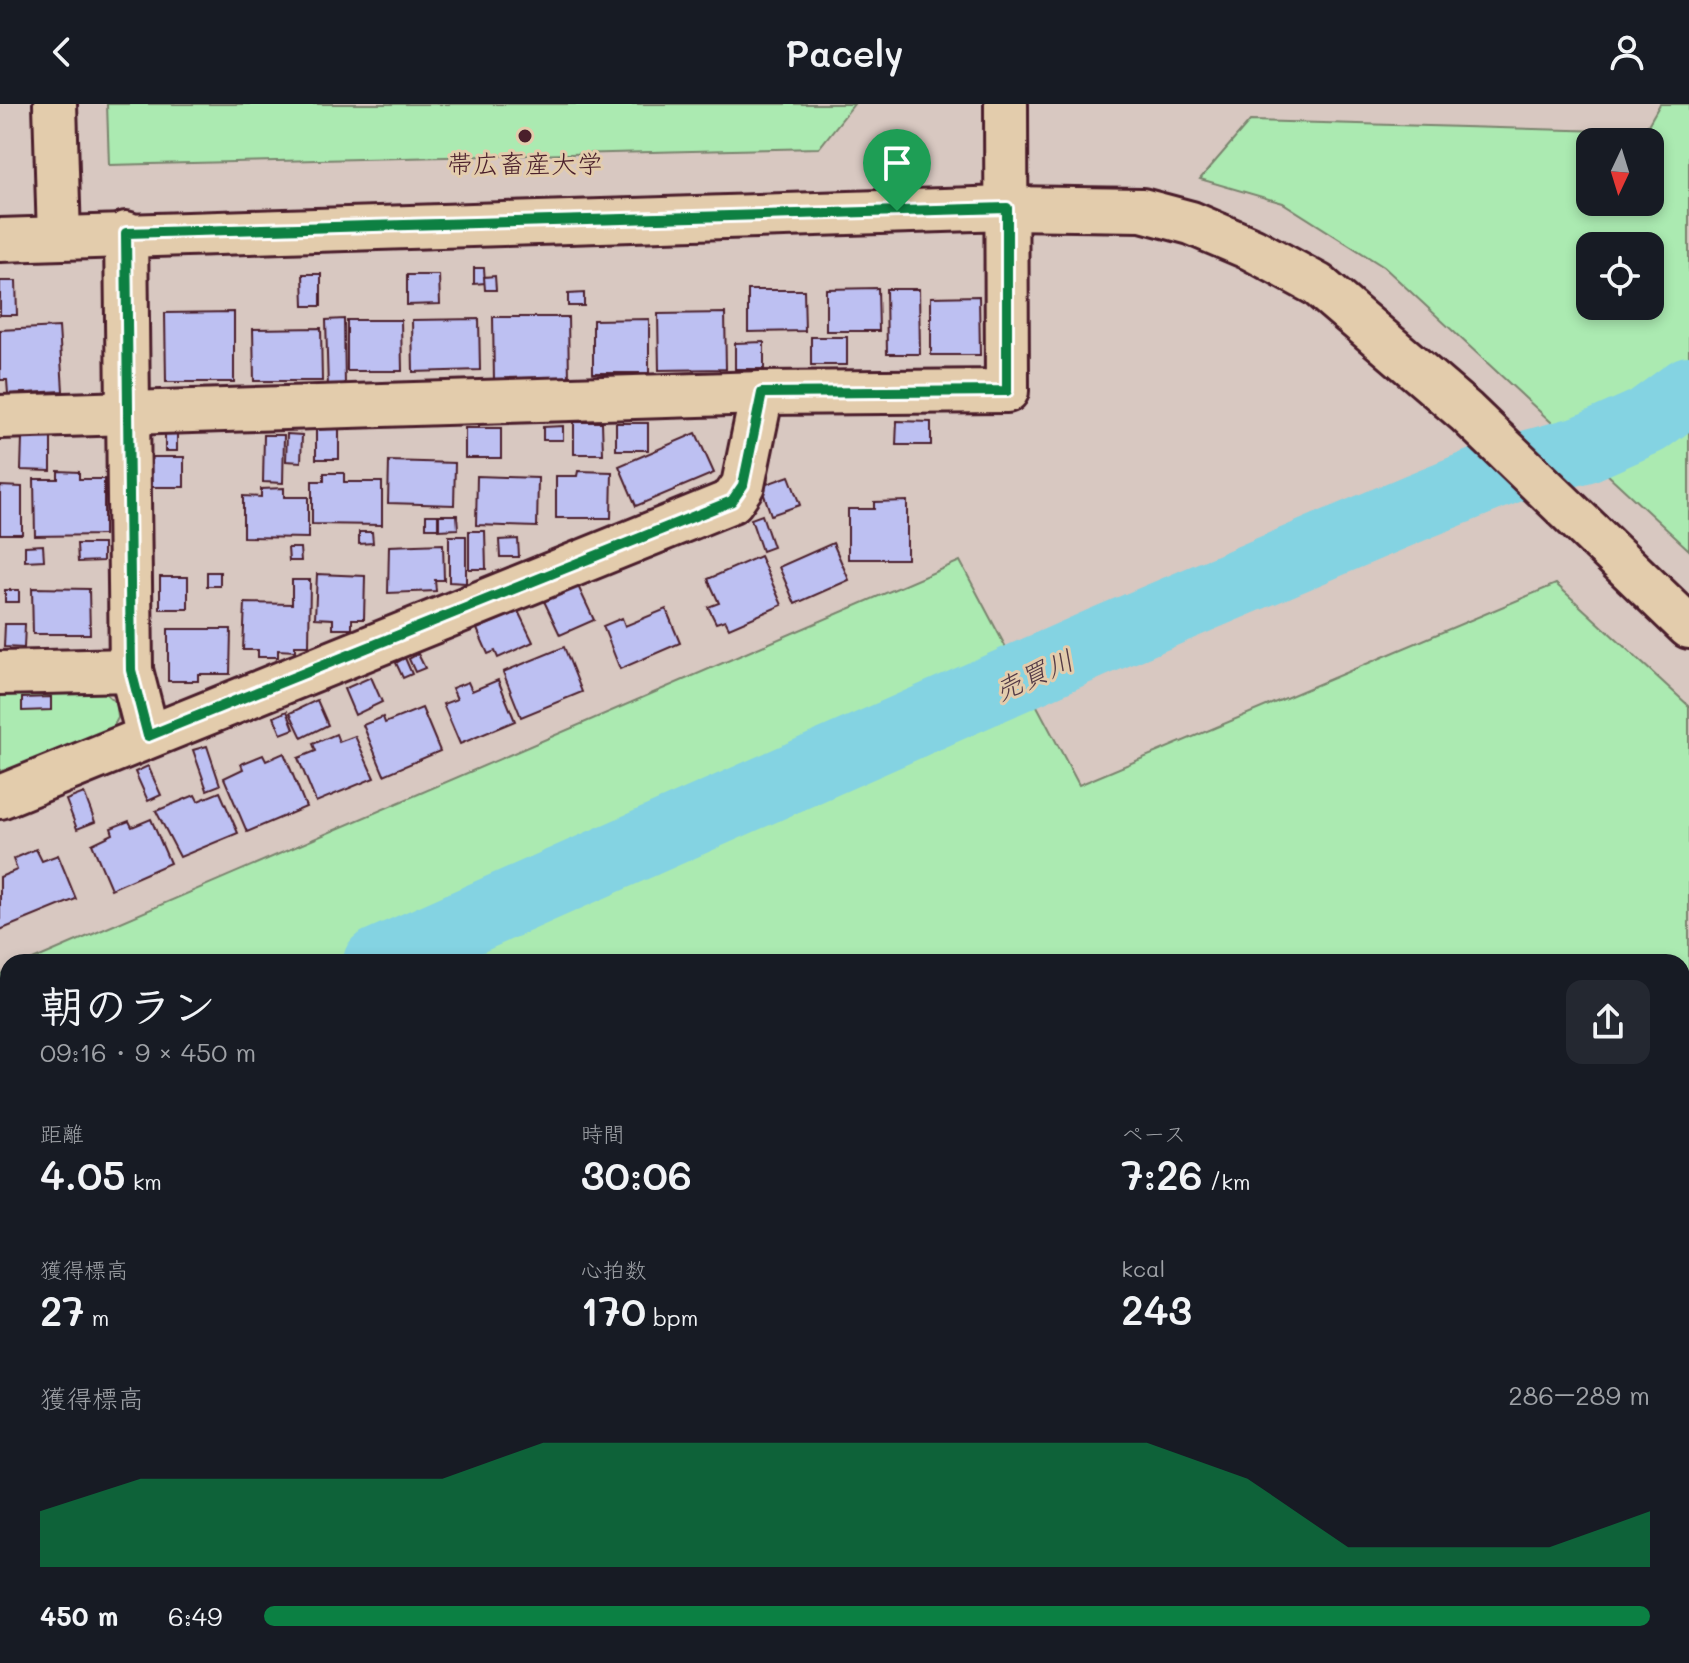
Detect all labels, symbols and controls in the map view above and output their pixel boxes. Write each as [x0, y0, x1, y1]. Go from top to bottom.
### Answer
text: Pacely [786, 29, 903, 76]
icon: back [40, 30, 84, 74]
icon: person [1605, 30, 1649, 74]
marker: 帯広畜産大学 [516, 127, 534, 145]
north arrow [1576, 128, 1664, 216]
map controls [1576, 128, 1664, 320]
pin [863, 129, 931, 211]
icon: arrive [875, 141, 919, 185]
place label: 帯広畜産大学 [447, 146, 603, 180]
button: locate [1576, 232, 1664, 320]
water label: 売買川 [988, 641, 1079, 708]
text: 朝のラン [40, 976, 216, 1033]
button: share [1566, 980, 1650, 1064]
text: 09:16 · 9 × 450 m [40, 1035, 256, 1069]
text: 距離 [40, 1119, 84, 1148]
text: 時間 [581, 1119, 625, 1148]
text: ペース [1121, 1119, 1186, 1148]
text: 4.05 [40, 1148, 126, 1200]
text: 30:06 [581, 1148, 692, 1200]
text: 7:26 [1121, 1148, 1203, 1200]
text: km [126, 1167, 162, 1196]
text: /km [1203, 1167, 1251, 1196]
text: kcal [1121, 1254, 1165, 1283]
text: 獲得標高 [40, 1255, 128, 1284]
text: 心拍数 [581, 1255, 647, 1284]
text: 243 [1121, 1283, 1192, 1335]
text: 27 [40, 1284, 85, 1336]
text: 170 [581, 1284, 646, 1336]
text: m [85, 1303, 109, 1332]
text: bpm [646, 1303, 698, 1332]
text: 286–289 m [1508, 1378, 1650, 1412]
text: 獲得標高 [40, 1381, 144, 1415]
text: 450 m [40, 1599, 118, 1633]
text: 6:49 [168, 1599, 222, 1633]

